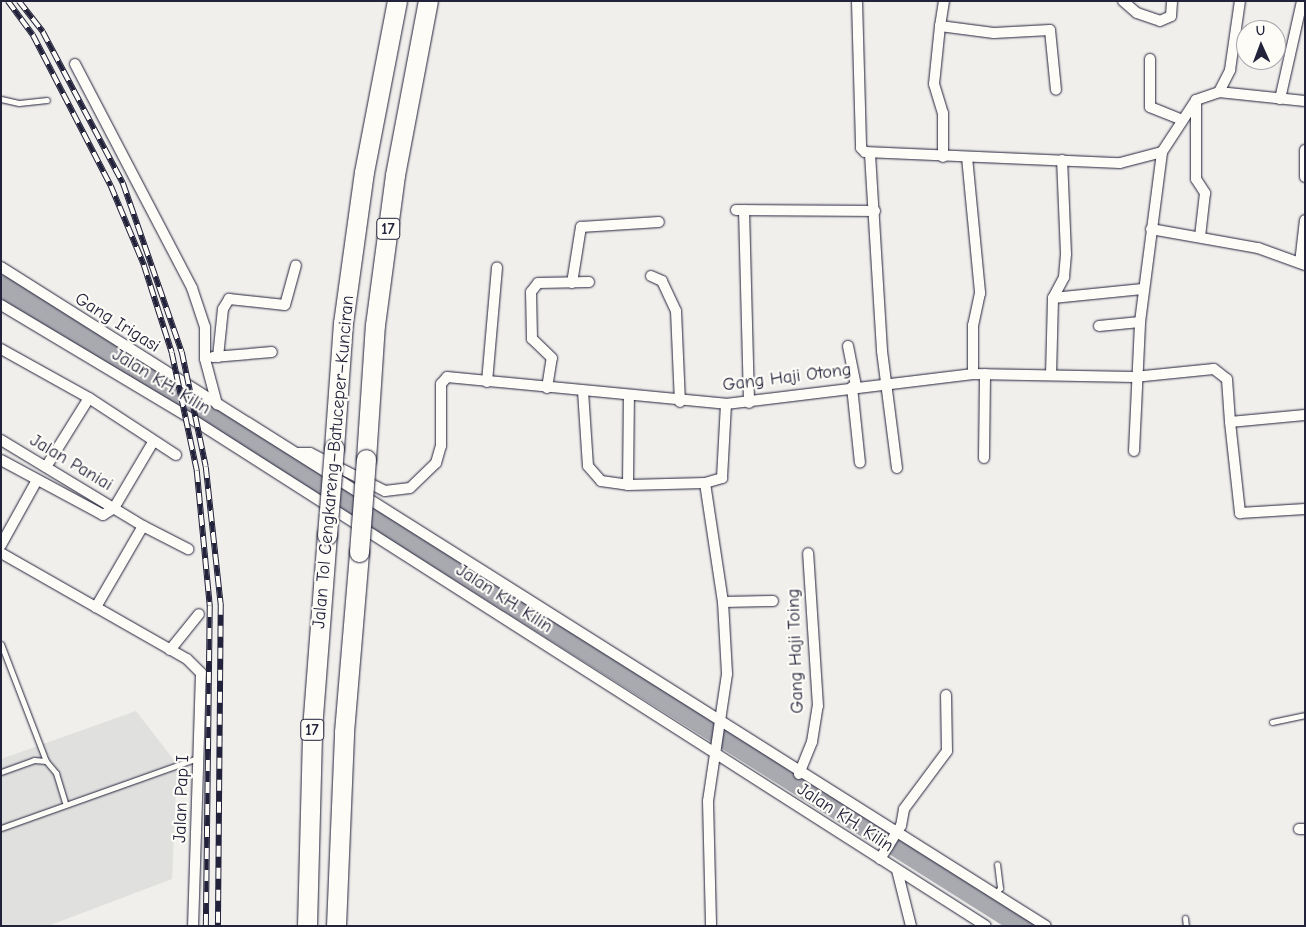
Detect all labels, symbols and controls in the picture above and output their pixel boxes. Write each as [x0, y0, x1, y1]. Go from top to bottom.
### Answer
north arrow [1236, 20, 1286, 70]
text: U [1256, 22, 1265, 39]
road number: 17 [376, 215, 400, 242]
street label: Gang Irigasi [70, 288, 164, 358]
street label: Jalan Tol Cengkareng–Batuceper–Kunciran [309, 295, 359, 629]
street label: Jalan KH. Kilin [108, 344, 214, 420]
street label: Gang Haji Otong [721, 359, 853, 397]
street label: Jalan Paniai [26, 430, 116, 496]
street label: Jalan KH. Kilin [452, 560, 556, 638]
street label: Gang Haji Toing [783, 588, 809, 714]
road number: 17 [300, 716, 324, 744]
street label: Jalan Pap I [170, 755, 194, 843]
street label: Jalan KH. Kilin [793, 779, 897, 857]

